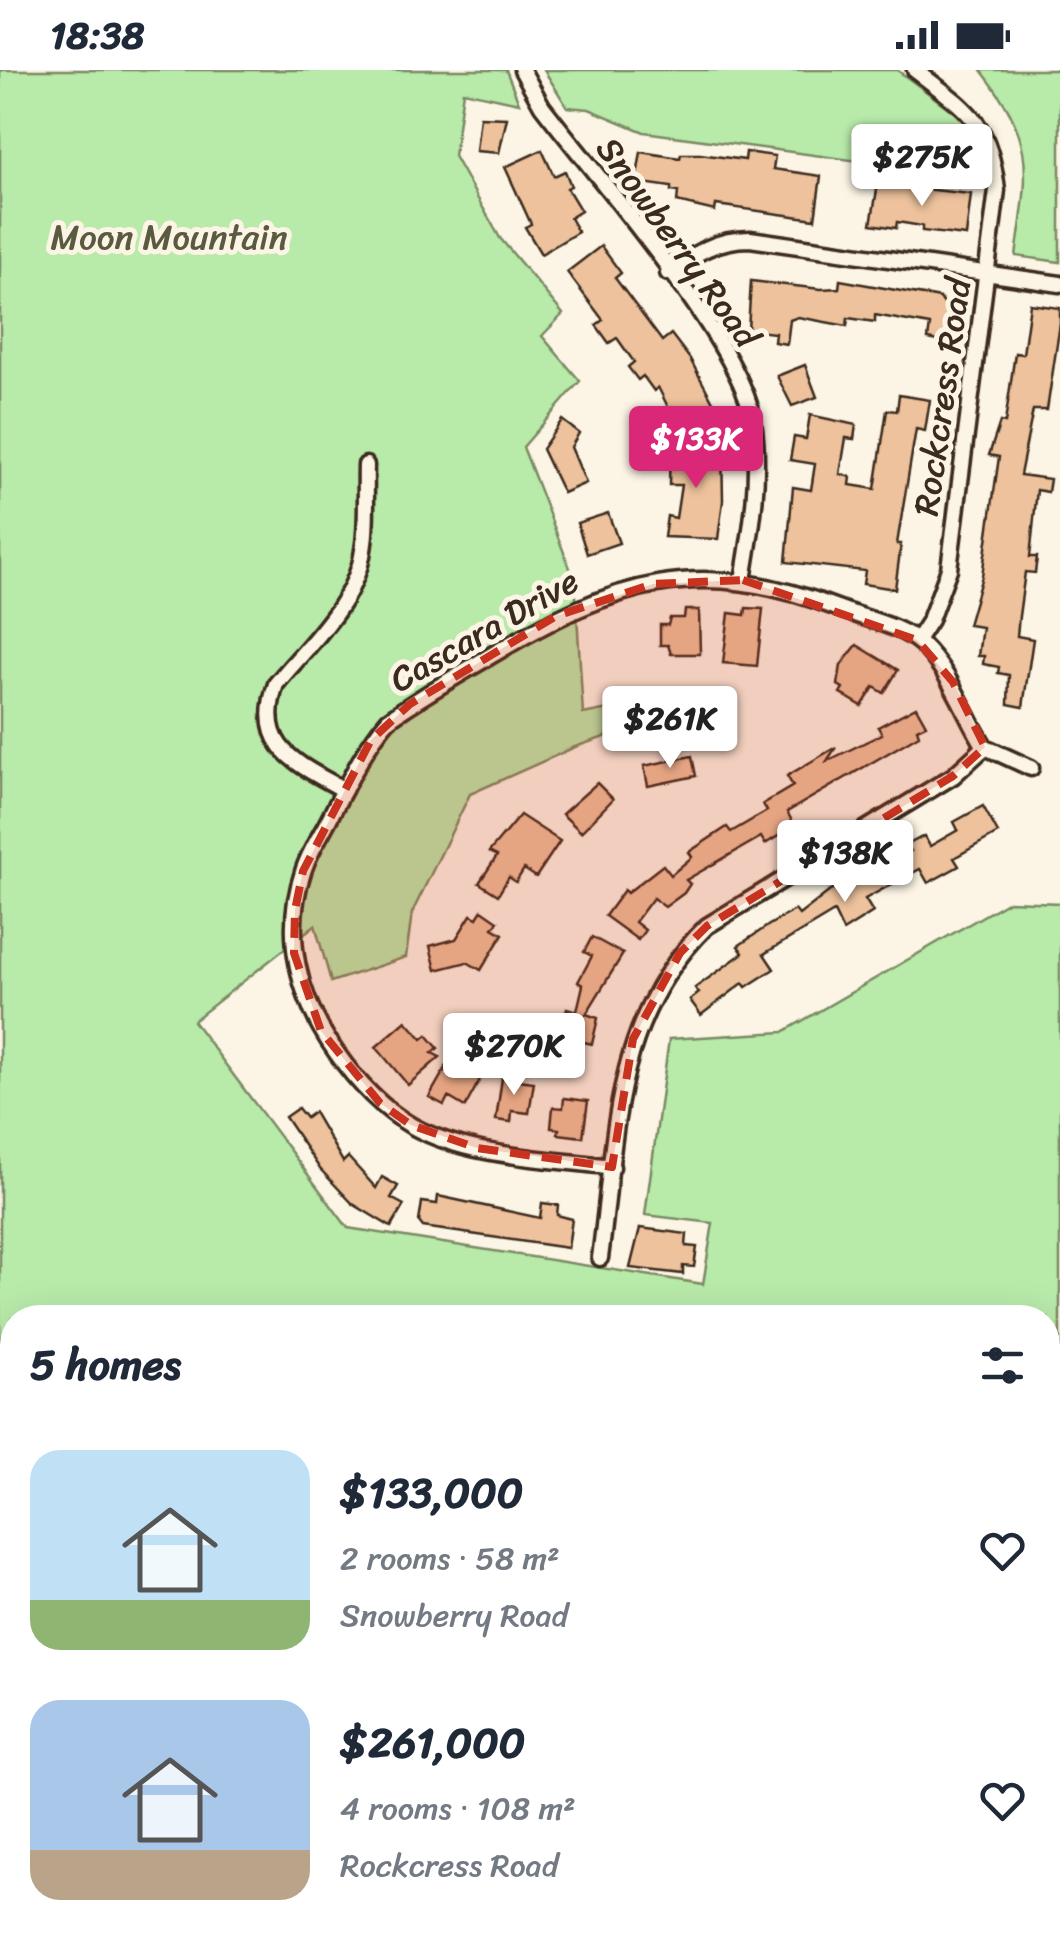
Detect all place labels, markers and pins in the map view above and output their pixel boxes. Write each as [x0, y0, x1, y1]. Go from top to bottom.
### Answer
pin: $275K [852, 124, 992, 209]
pin: $133K [626, 406, 766, 491]
pin: $261K [600, 686, 740, 771]
pin: $138K [775, 820, 915, 905]
pin: $270K [444, 1013, 584, 1098]

